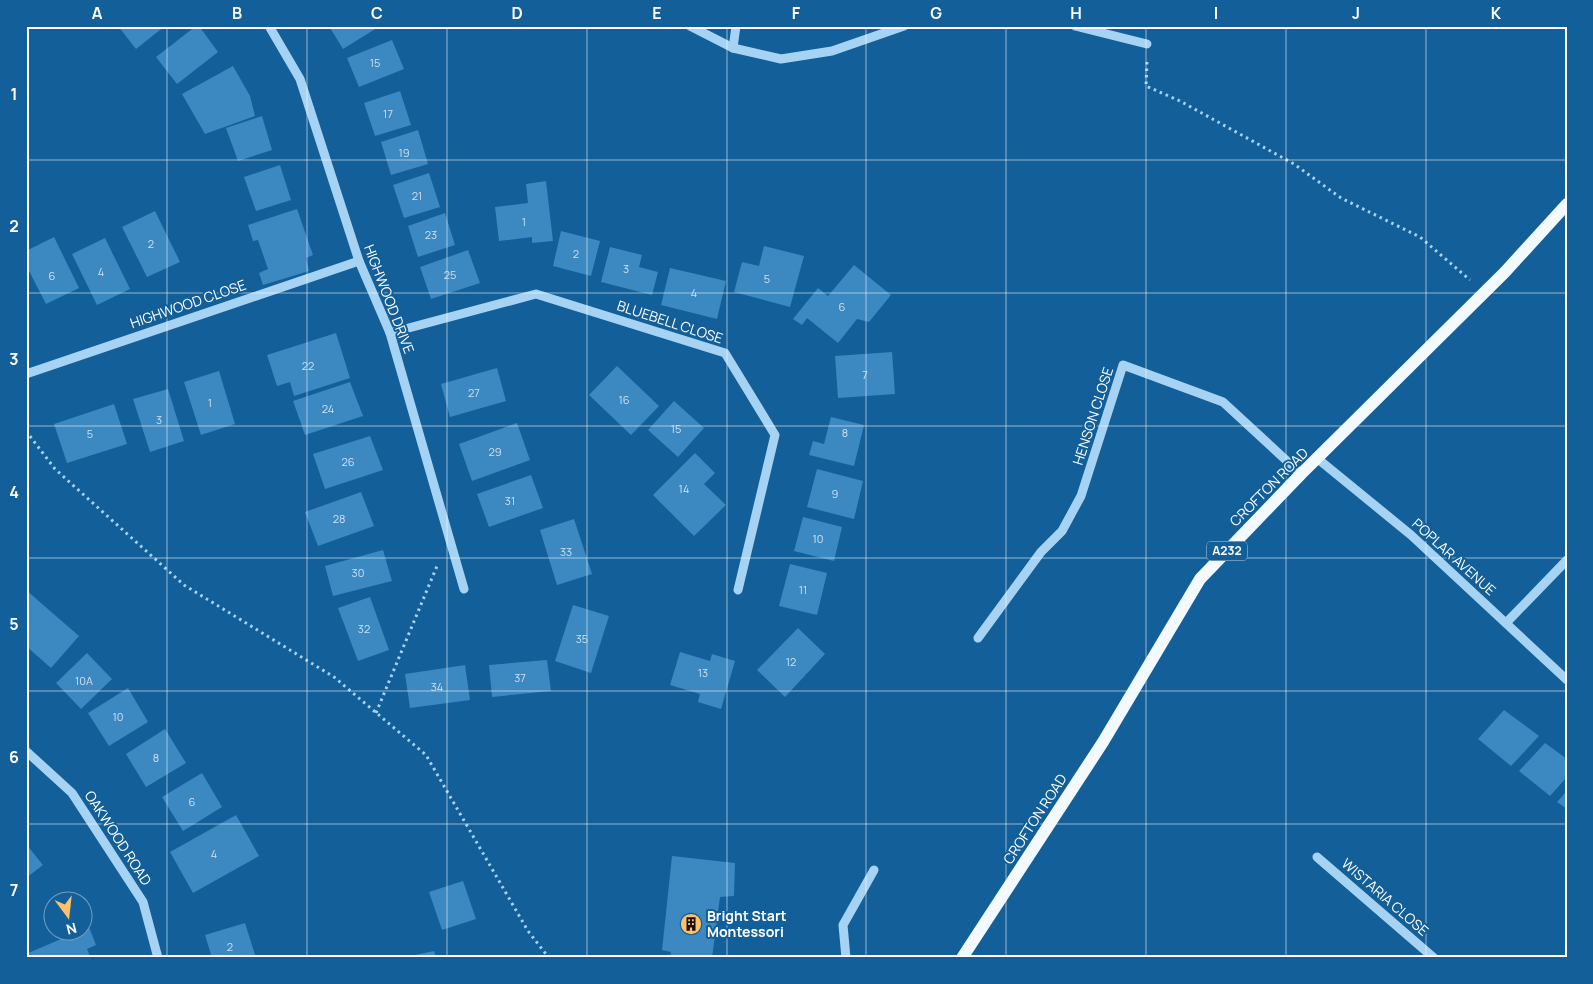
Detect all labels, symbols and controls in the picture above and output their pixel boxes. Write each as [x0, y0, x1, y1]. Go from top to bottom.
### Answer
text: A [92, 2, 103, 24]
text: B [232, 2, 242, 24]
text: C [371, 2, 383, 24]
text: D [511, 2, 523, 24]
text: E [652, 2, 662, 24]
text: F [792, 2, 801, 24]
text: G [930, 2, 942, 24]
text: H [1070, 2, 1082, 24]
text: I [1214, 2, 1218, 24]
text: J [1352, 2, 1360, 24]
text: K [1491, 2, 1502, 24]
house number: 15 [370, 55, 380, 70]
text: 1 [10, 83, 18, 105]
house number: 17 [383, 106, 393, 121]
house number: 19 [398, 145, 410, 160]
house number: 21 [412, 188, 422, 203]
house number: 1 [522, 214, 526, 229]
text: 2 [9, 215, 19, 237]
house number: 23 [425, 227, 437, 242]
house number: 2 [148, 236, 154, 251]
street label: HIGHWOOD DRIVE [360, 241, 419, 356]
house number: 2 [573, 246, 579, 261]
house number: 3 [623, 261, 629, 276]
house number: 4 [98, 264, 104, 279]
house number: 25 [444, 267, 456, 282]
house number: 6 [49, 268, 56, 283]
house number: 5 [764, 271, 770, 286]
street label: HIGHWOOD CLOSE [127, 275, 248, 332]
house number: 4 [691, 285, 697, 300]
street label: BLUEBELL CLOSE [615, 295, 725, 348]
house number: 6 [839, 299, 846, 314]
text: 3 [9, 348, 19, 370]
house number: 22 [302, 358, 314, 373]
street label: HENSON CLOSE [1068, 364, 1117, 467]
house number: 7 [862, 367, 868, 382]
house number: 27 [468, 385, 480, 400]
house number: 16 [618, 392, 630, 407]
house number: 1 [208, 395, 212, 410]
house number: 24 [322, 401, 334, 416]
house number: 3 [156, 412, 162, 427]
house number: 15 [671, 421, 681, 436]
house number: 8 [842, 425, 848, 440]
house number: 5 [87, 426, 93, 441]
street label: CROFTON ROAD [1225, 443, 1312, 530]
house number: 29 [488, 444, 502, 459]
house number: 26 [341, 454, 355, 469]
text: 4 [9, 481, 19, 503]
house number: 14 [679, 481, 689, 496]
house number: 9 [832, 486, 839, 501]
house number: 31 [505, 493, 515, 508]
house number: 28 [333, 511, 345, 526]
street label: POPLAR AVENUE [1408, 514, 1500, 599]
house number: 10 [812, 531, 824, 546]
road number: A232 [1207, 542, 1247, 560]
house number: 33 [560, 544, 572, 559]
house number: 30 [352, 565, 364, 580]
house number: 11 [799, 582, 807, 597]
text: 5 [9, 613, 19, 635]
house number: 32 [358, 621, 370, 636]
house number: 35 [576, 631, 588, 646]
house number: 12 [786, 654, 796, 669]
house number: 13 [698, 665, 708, 680]
house number: 37 [514, 670, 526, 685]
house number: 10A [75, 673, 93, 688]
house number: 34 [431, 679, 443, 694]
house number: 10 [112, 709, 124, 724]
text: 6 [9, 746, 19, 768]
house number: 8 [153, 750, 159, 765]
street label: CROFTON ROAD [998, 770, 1071, 867]
street label: OAKWOOD ROAD [81, 787, 156, 889]
house number: 6 [189, 794, 196, 809]
house number: 4 [211, 846, 217, 861]
street label: WISTARIA CLOSE [1338, 854, 1433, 940]
text: 7 [10, 879, 18, 901]
north arrow [42, 892, 92, 942]
place label: Bright Start Montessori [707, 906, 787, 941]
building icon: Bright Start Montessori [679, 912, 703, 936]
text: N [64, 919, 79, 940]
house number: 2 [227, 939, 233, 954]

